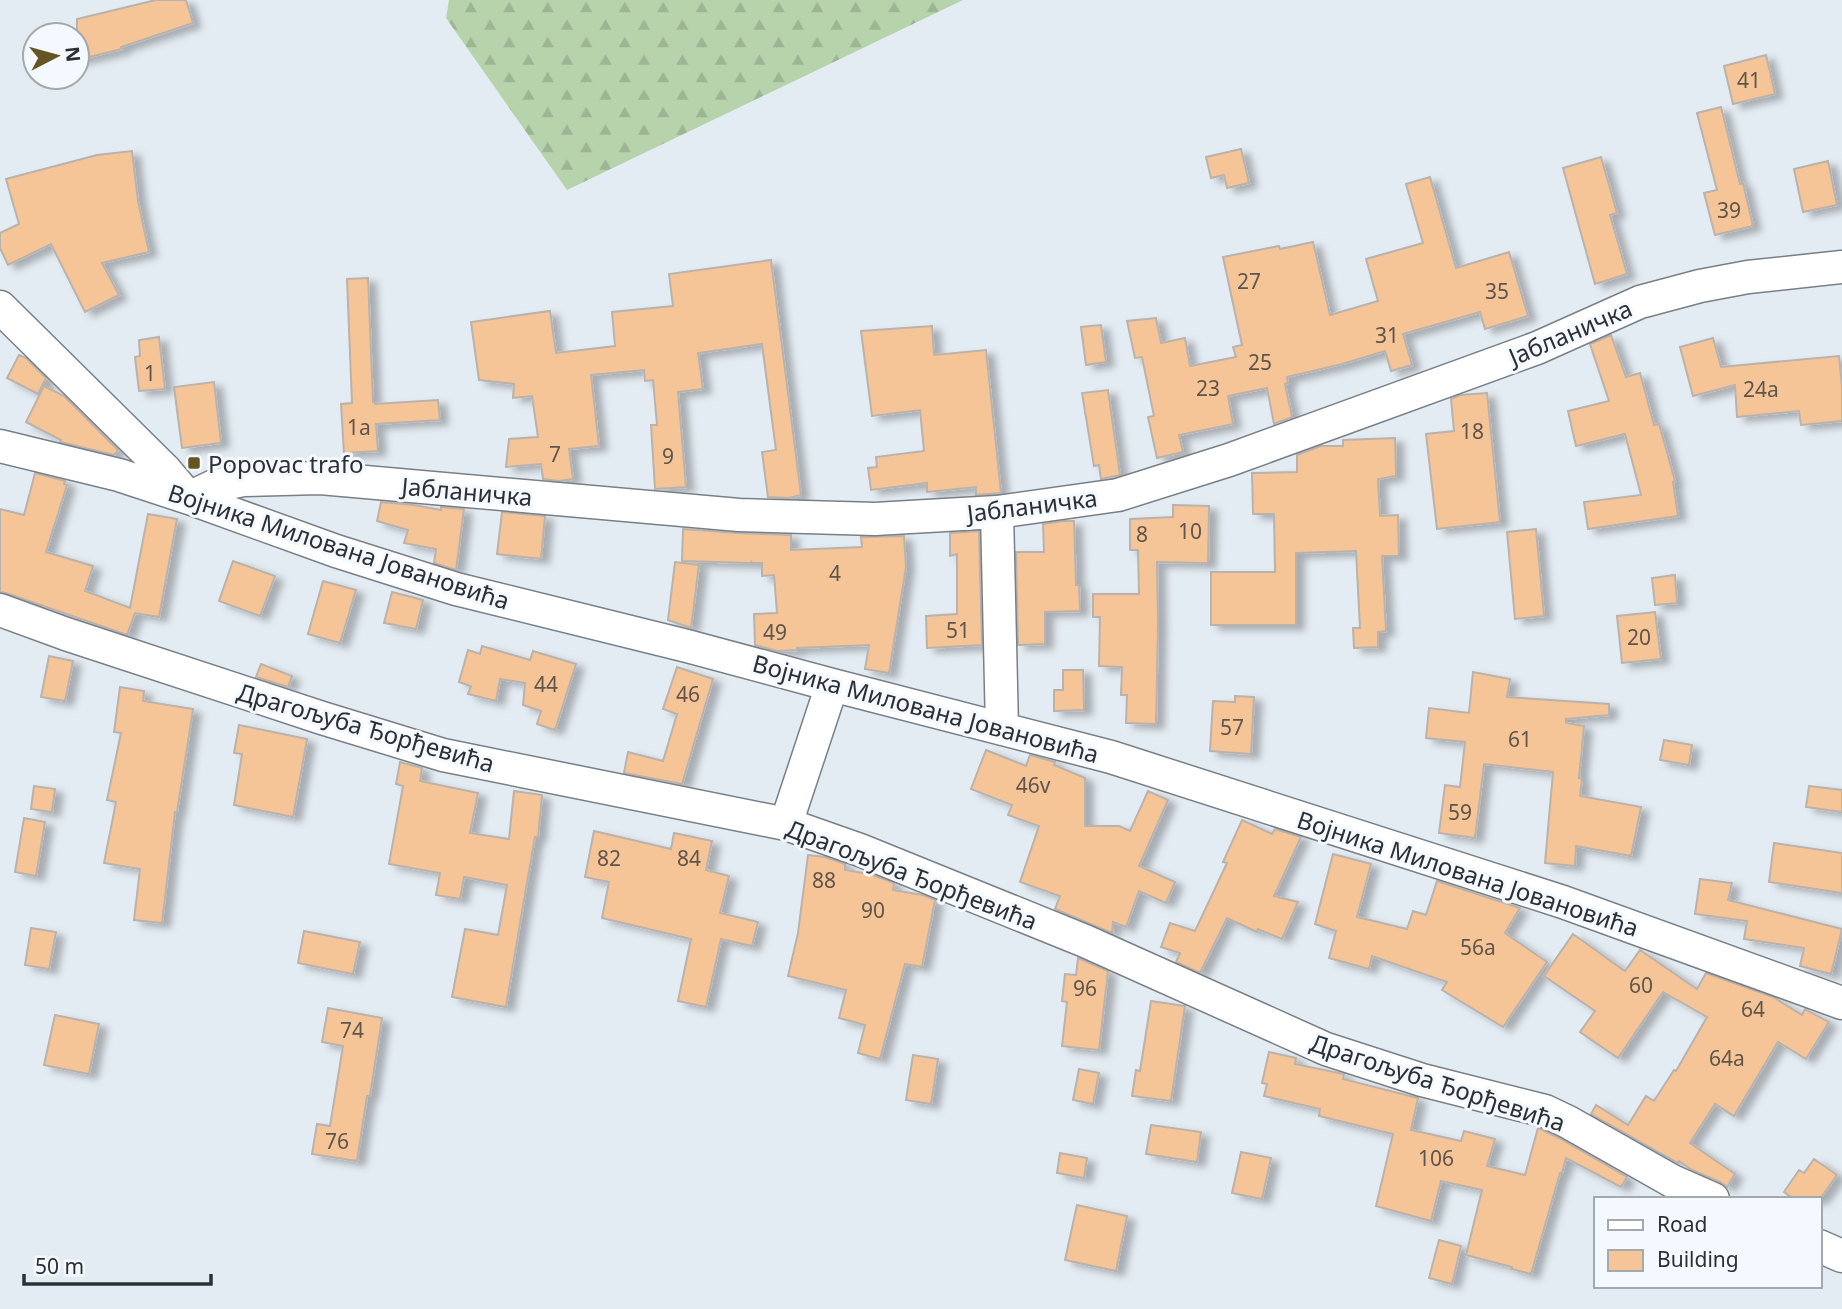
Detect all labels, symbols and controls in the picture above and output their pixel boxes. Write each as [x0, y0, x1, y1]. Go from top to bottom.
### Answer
north arrow [21, 21, 91, 91]
text: N [59, 45, 87, 63]
house number: 41 [1737, 66, 1761, 94]
house number: 39 [1717, 196, 1741, 224]
house number: 27 [1237, 267, 1261, 295]
house number: 35 [1485, 277, 1509, 305]
street label: Јабланичка [1501, 291, 1637, 374]
house number: 31 [1375, 321, 1399, 349]
house number: 25 [1248, 348, 1272, 376]
house number: 1 [144, 359, 156, 387]
house number: 23 [1196, 374, 1220, 402]
house number: 24a [1743, 375, 1779, 403]
house number: 1a [347, 413, 371, 441]
house number: 18 [1460, 417, 1484, 445]
house number: 7 [549, 440, 561, 468]
house number: 9 [662, 442, 674, 470]
place label: Popovac trafo [208, 447, 364, 480]
marker: Popovac trafo [186, 455, 202, 471]
street label: Јабланичка [398, 469, 534, 513]
street label: Војника Милована Јовановића [164, 475, 514, 617]
street label: Јабланичка [963, 481, 1099, 530]
house number: 10 [1178, 517, 1202, 545]
house number: 8 [1136, 520, 1148, 548]
house number: 4 [829, 559, 841, 587]
house number: 51 [946, 616, 970, 644]
house number: 49 [763, 618, 787, 646]
house number: 20 [1627, 623, 1651, 651]
street label: Војника Милована Јовановића [749, 646, 1103, 770]
house number: 44 [534, 670, 558, 698]
street label: Драгољуба Ђорђевића [233, 674, 499, 780]
house number: 46 [676, 680, 700, 708]
house number: 57 [1220, 713, 1244, 741]
house number: 61 [1508, 725, 1532, 753]
house number: 46v [1016, 771, 1051, 799]
house number: 59 [1448, 798, 1472, 826]
street label: Војника Милована Јовановића [1293, 802, 1643, 944]
street label: Драгољуба Ђорђевића [782, 811, 1042, 937]
house number: 82 [597, 844, 621, 872]
house number: 84 [677, 844, 701, 872]
house number: 88 [812, 866, 836, 894]
house number: 90 [861, 896, 885, 924]
house number: 56a [1460, 933, 1496, 961]
house number: 60 [1629, 971, 1653, 999]
house number: 96 [1073, 974, 1097, 1002]
house number: 64 [1741, 995, 1765, 1023]
house number: 74 [340, 1016, 364, 1044]
street label: Драгољуба Ђорђевића [1306, 1025, 1570, 1139]
house number: 64a [1709, 1044, 1745, 1072]
house number: 76 [325, 1127, 349, 1155]
house number: 106 [1418, 1144, 1454, 1172]
legend [1594, 1197, 1821, 1288]
text: Road [1657, 1210, 1707, 1238]
scale bar [24, 1242, 212, 1286]
text: Building [1657, 1245, 1739, 1273]
text: 50 m [35, 1252, 84, 1280]

